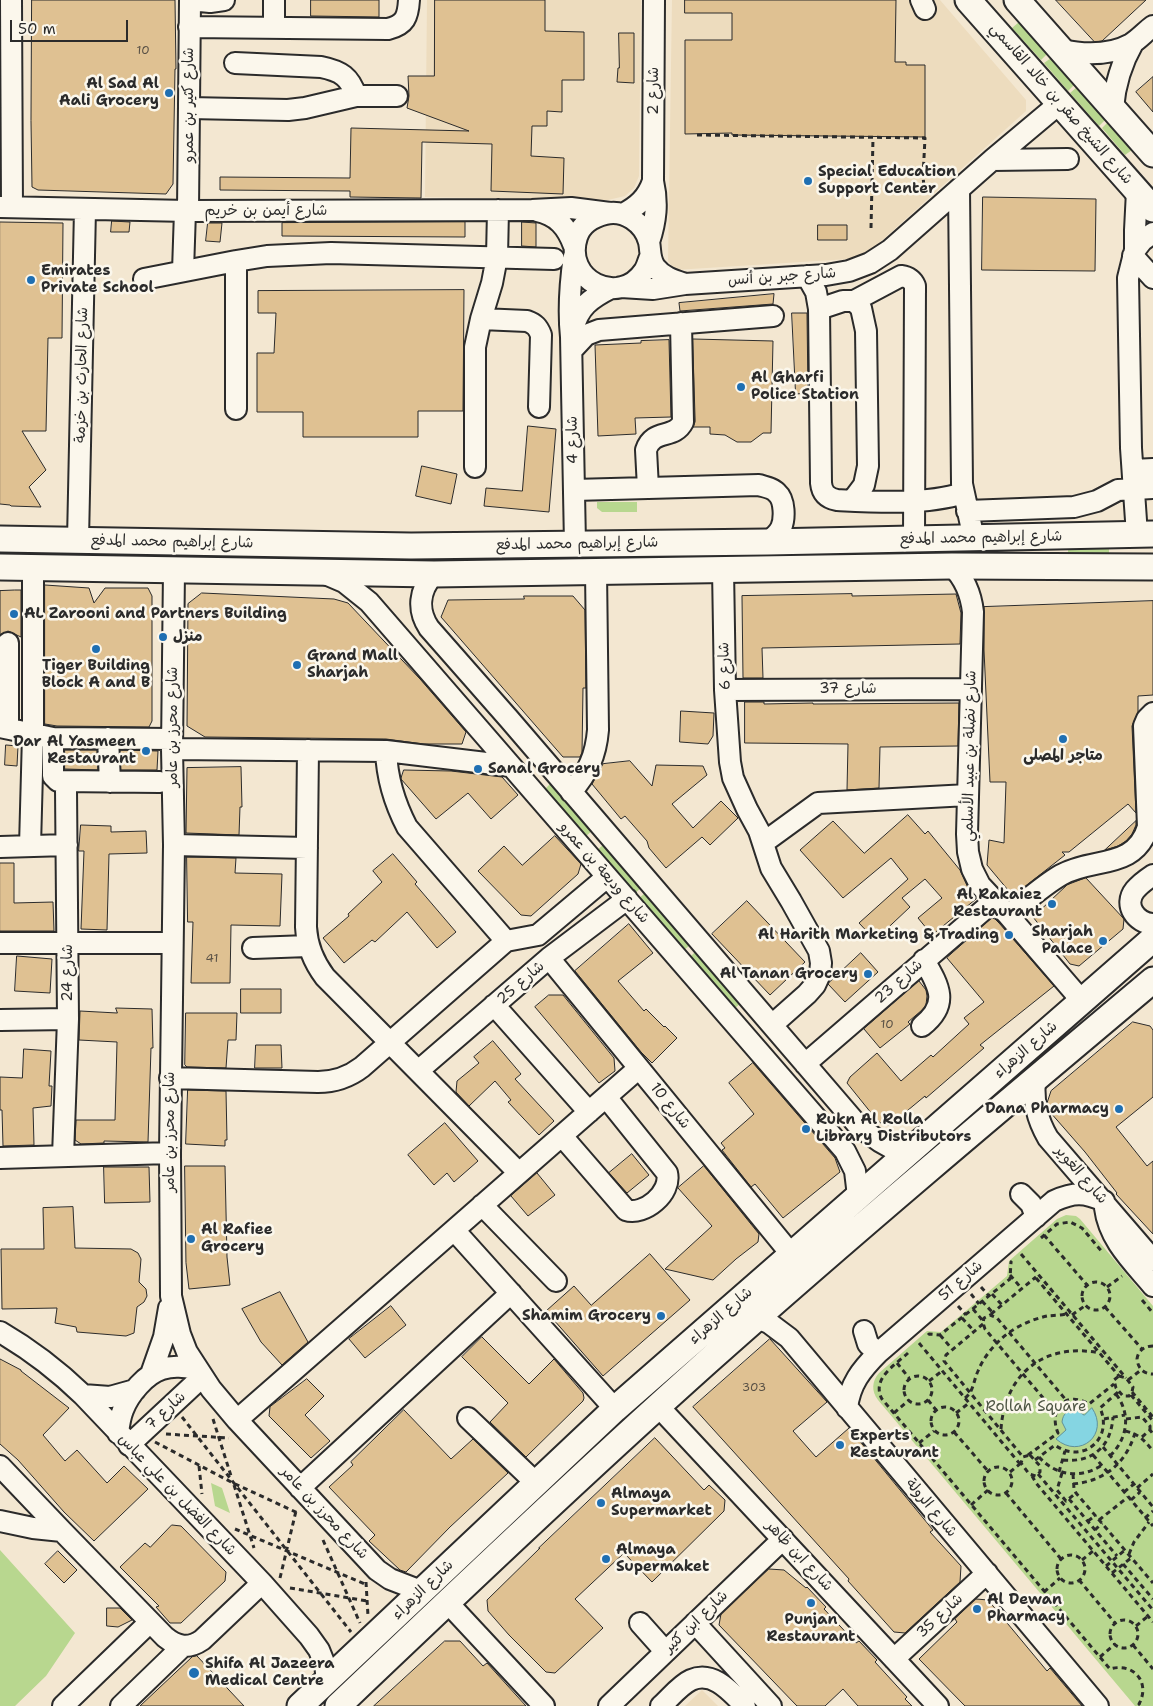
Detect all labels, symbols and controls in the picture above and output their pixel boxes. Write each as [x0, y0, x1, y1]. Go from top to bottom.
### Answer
scale bar [12, 10, 130, 42]
text: 50 m [18, 19, 56, 39]
street label: شارع الشيخ صقر بن خالد القاسمي [986, 20, 1136, 188]
house number: 10 [136, 44, 150, 58]
street label: شارع كثير بن عمرو [180, 47, 198, 163]
street label: شارع 2 [645, 67, 663, 115]
place label: Al Sad Al Aali Grocery [59, 75, 159, 110]
marker: Al Sad Al Aali Grocery [163, 87, 175, 99]
place label: Special Education Support Center [818, 163, 956, 198]
marker: Special Education Support Center [802, 175, 814, 187]
street label: شارع أيمن بن خريم [205, 202, 327, 220]
place label: Emirates Private School [41, 262, 154, 297]
street label: شارع جبر بن أنس [727, 264, 837, 290]
marker: Emirates Private School [25, 274, 37, 286]
street label: شارع الحارث بن خزمة [72, 307, 92, 443]
place label: Al Gharfi Police Station [751, 369, 859, 404]
marker: Al Gharfi Police Station [735, 381, 747, 393]
street label: شارع 4 [564, 416, 582, 464]
street label: شارع إبراهيم محمد المدفع [899, 528, 1063, 548]
street label: شارع إبراهيم محمد المدفع [90, 532, 254, 552]
street label: شارع إبراهيم محمد المدفع [495, 534, 659, 554]
place label: AL Zarooni and Partners Building [24, 605, 287, 623]
marker: AL Zarooni and Partners Building [8, 608, 20, 620]
place label: منزل [173, 628, 202, 646]
marker: منزل [157, 631, 169, 643]
street label: شارع 6 [715, 642, 735, 690]
marker: Tiger Building Block A and B [90, 643, 102, 655]
place label: Grand Mall Sharjah [307, 647, 398, 682]
place label: Tiger Building Block A and B [42, 657, 150, 692]
marker: Grand Mall Sharjah [291, 659, 303, 671]
street label: شارع محرز بن عامر [164, 667, 182, 787]
street label: شارع نضلة بن عبيد الأسلمي [960, 670, 980, 842]
street label: شارع 37 [819, 680, 877, 698]
place label: Dar Al Yasmeen Restaurant [13, 733, 136, 768]
marker: متاجر المصلى [1057, 733, 1069, 745]
marker: Dar Al Yasmeen Restaurant [140, 745, 152, 757]
place label: متاجر المصلى [1023, 747, 1103, 765]
place label: Sanal Grocery [488, 760, 600, 778]
marker: Sanal Grocery [472, 763, 484, 775]
street label: شارع وديعة بن عمرو [555, 819, 653, 927]
place label: Al Rakaiez Restaurant [953, 886, 1042, 921]
marker: Al Rakaiez Restaurant [1046, 898, 1058, 910]
place label: Sharjah Palace [1032, 923, 1093, 958]
place label: Al Harith Marketing & Trading [758, 926, 999, 944]
marker: Al Harith Marketing & Trading [1003, 929, 1015, 941]
marker: Sharjah Palace [1097, 935, 1109, 947]
street label: شارع 24 [59, 944, 77, 1002]
house number: 41 [206, 952, 218, 966]
street label: شارع 23 [871, 956, 927, 1008]
street label: شارع 25 [494, 958, 548, 1008]
place label: Al Tanan Grocery [720, 965, 858, 983]
marker: Al Tanan Grocery [862, 968, 874, 980]
house number: 10 [880, 1018, 894, 1032]
street label: شارع الزهراء [991, 1018, 1061, 1082]
street label: شارع محرز بن عامر [161, 1072, 179, 1192]
street label: شارع 10 [646, 1079, 694, 1133]
place label: Dana Pharmacy [985, 1100, 1109, 1118]
marker: Dana Pharmacy [1113, 1103, 1125, 1115]
place label: Rukn Al Rolla Library Distributors [816, 1111, 971, 1146]
marker: Rukn Al Rolla Library Distributors [800, 1123, 812, 1135]
street label: شارع الغوير [1051, 1142, 1111, 1208]
place label: Al Rafiee Grocery [201, 1221, 273, 1256]
marker: Al Rafiee Grocery [185, 1233, 197, 1245]
street label: شارع 51 [935, 1257, 987, 1305]
street label: شارع الزهراء [686, 1284, 756, 1348]
place label: Shamim Grocery [522, 1307, 651, 1325]
marker: Shamim Grocery [655, 1310, 667, 1322]
house number: 303 [742, 1381, 766, 1395]
street label: شارع 7 [142, 1388, 190, 1434]
park label: Rollah Square [986, 1398, 1086, 1416]
place label: Experts Restaurant [850, 1427, 939, 1462]
street label: شارع الفضل بن علي عباس [114, 1430, 240, 1560]
marker: Experts Restaurant [834, 1439, 846, 1451]
street label: شارع محرز بن عامر [276, 1463, 372, 1563]
street label: شارع الرولة [901, 1475, 961, 1541]
place label: Almaya Supermarket [611, 1485, 712, 1520]
marker: Almaya Supermarket [595, 1497, 607, 1509]
street label: شارع ابن ظاهر [762, 1517, 836, 1595]
place label: Almaya Supermaket [616, 1541, 709, 1576]
marker: Almaya Supermaket [600, 1553, 612, 1565]
street label: شارع الزهراء [389, 1556, 457, 1624]
street label: شارع ابن كثير [660, 1587, 732, 1657]
street label: شارع 35 [913, 1590, 967, 1642]
place label: Al Dewan Pharmacy [987, 1591, 1065, 1626]
marker: Punjan Restaurant [805, 1597, 817, 1609]
marker: Al Dewan Pharmacy [971, 1603, 983, 1615]
place label: Punjan Restaurant [767, 1611, 855, 1646]
place label: Shifa Al Jazeera Medical Centre [205, 1655, 335, 1690]
marker: Shifa Al Jazeera Medical Centre [187, 1666, 201, 1680]

